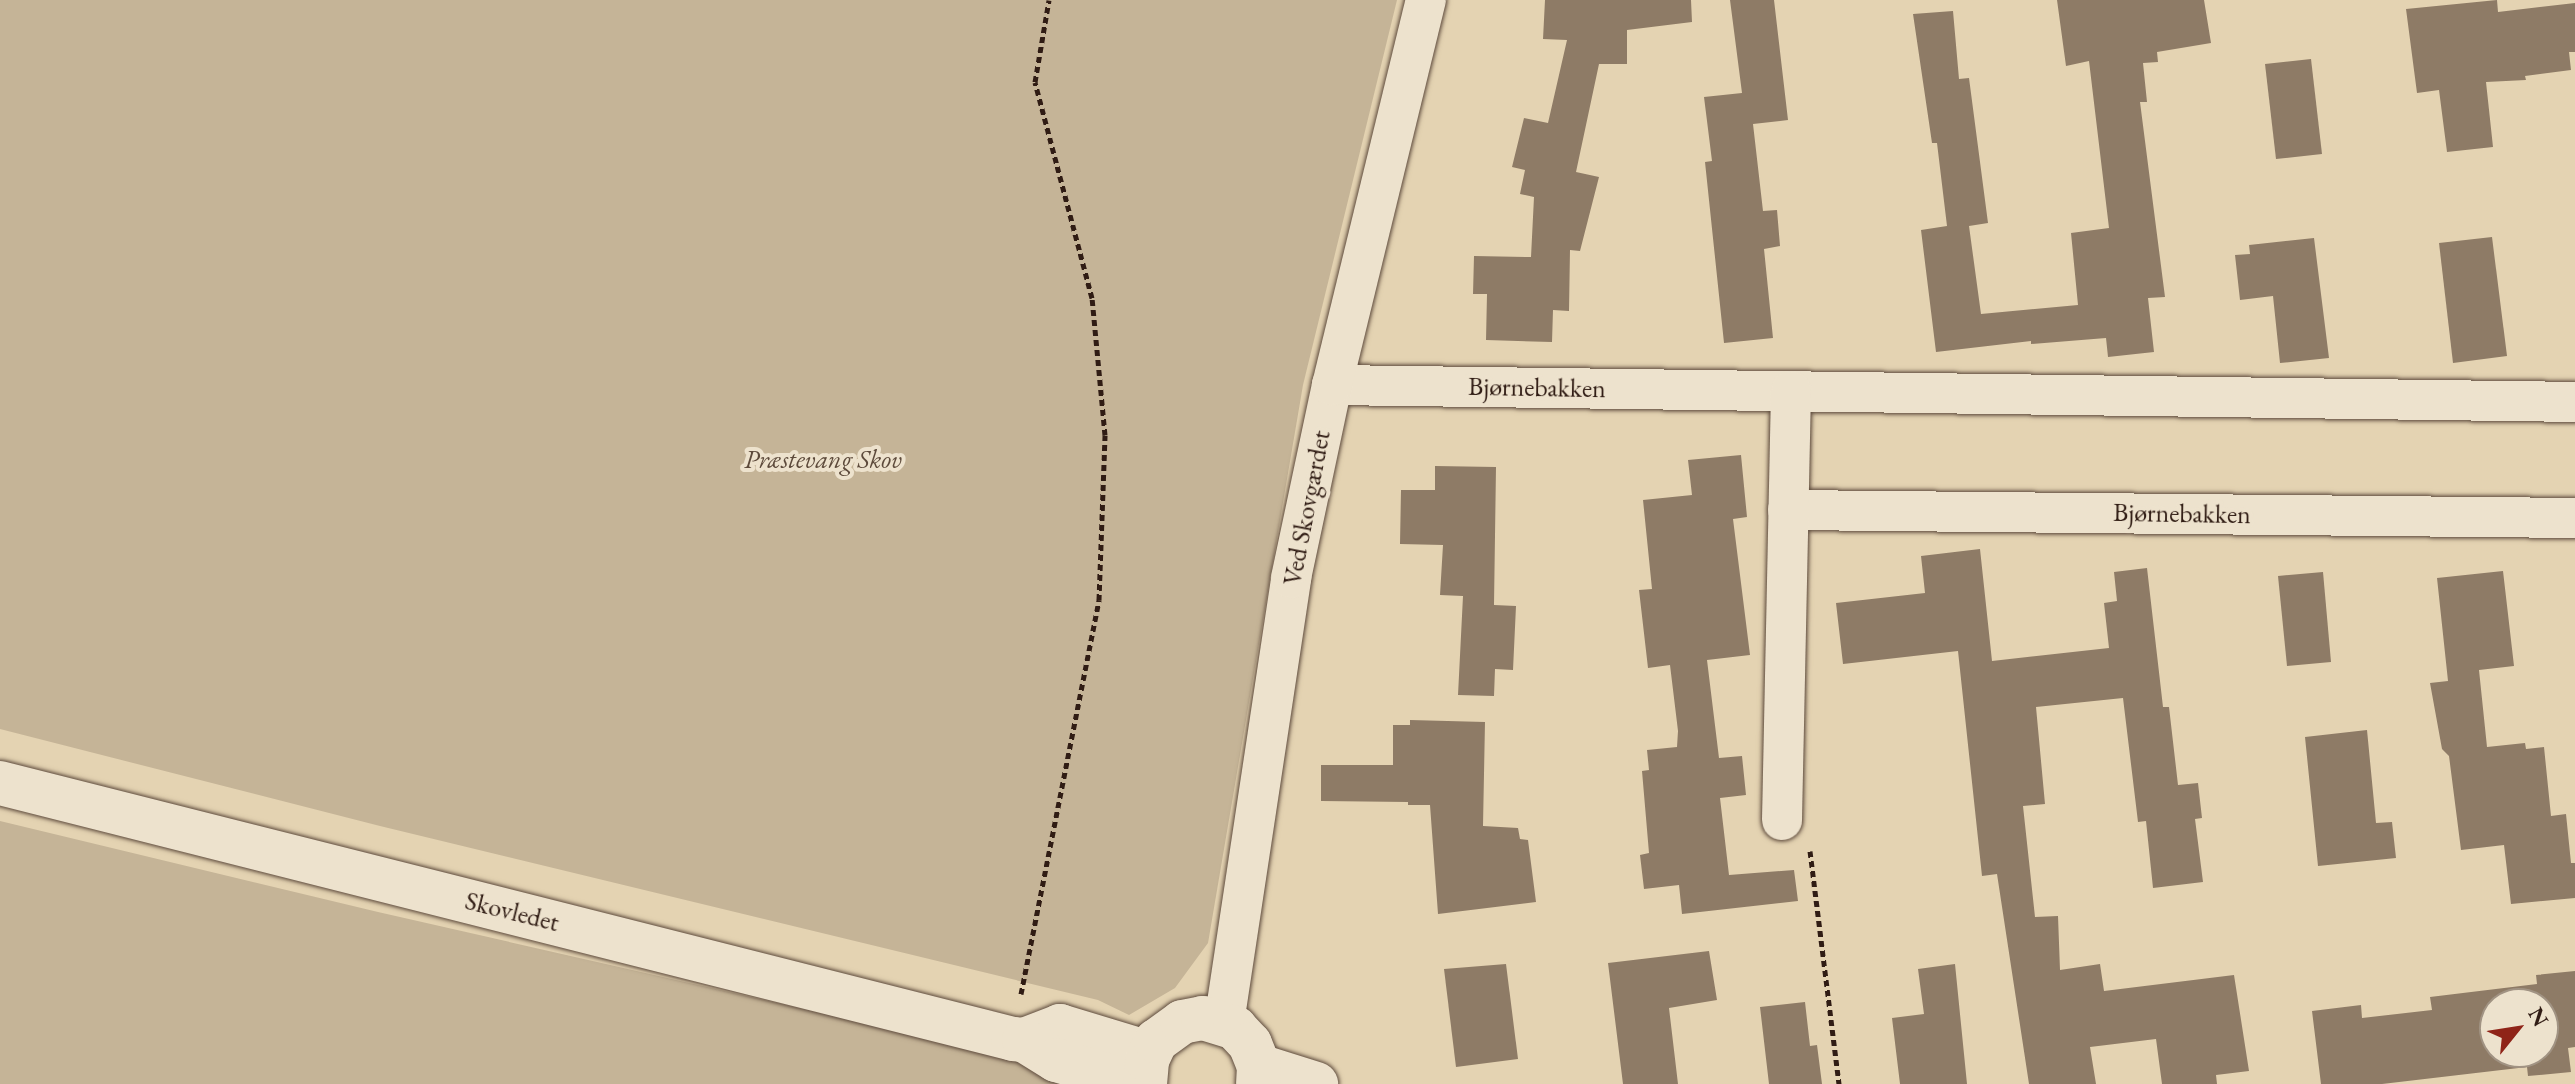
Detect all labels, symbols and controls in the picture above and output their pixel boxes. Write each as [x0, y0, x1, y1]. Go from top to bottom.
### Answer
street label: Bjørnebakken [1468, 371, 1606, 405]
street label: Ved Skovgærdet [1277, 428, 1337, 588]
park label: Præstevang Skov [744, 444, 902, 476]
street label: Bjørnebakken [2113, 497, 2251, 531]
street label: Skovledet [462, 885, 562, 939]
north arrow [2479, 988, 2559, 1068]
text: N [2521, 1002, 2555, 1032]

